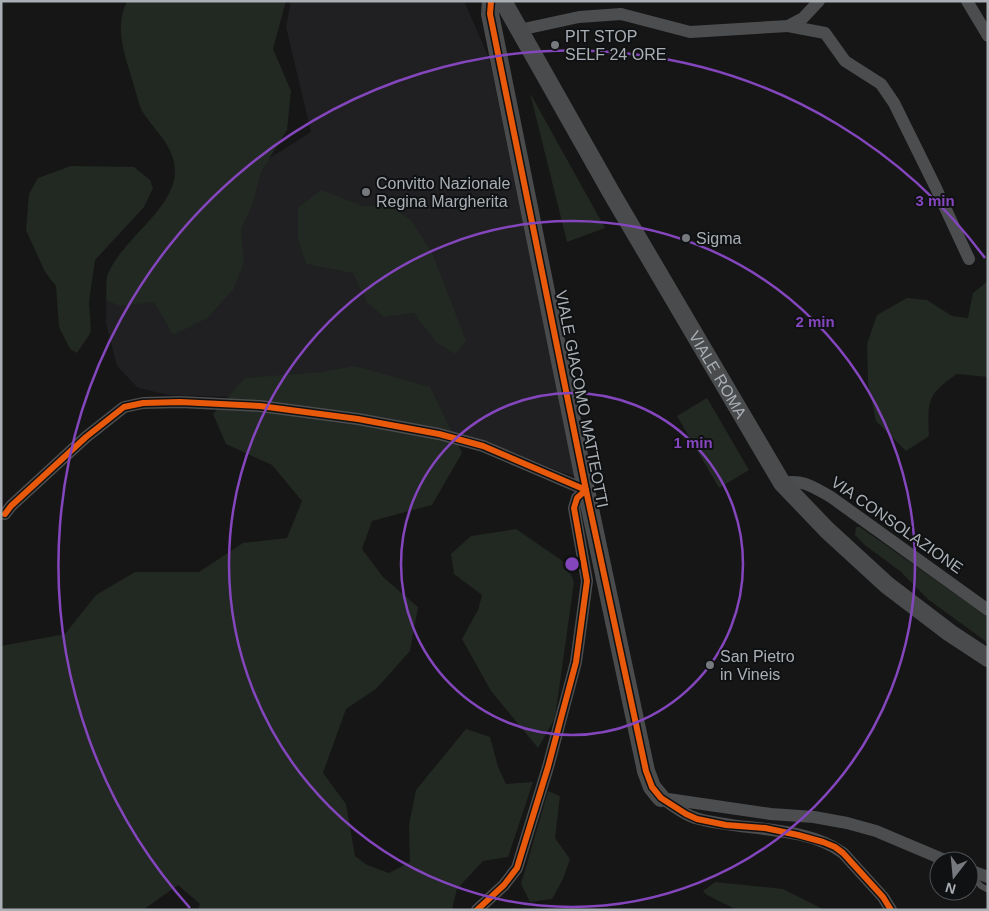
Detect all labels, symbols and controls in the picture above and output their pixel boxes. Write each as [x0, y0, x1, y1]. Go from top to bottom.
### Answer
place label: PIT STOP SELF 24 ORE [565, 28, 666, 63]
marker: PIT STOP SELF 24 ORE [549, 39, 561, 51]
place label: Convitto Nazionale Regina Margherita [376, 175, 510, 210]
marker: Convitto Nazionale Regina Margherita [360, 186, 372, 198]
text: 3 min [915, 192, 955, 209]
place label: Sigma [696, 230, 741, 247]
marker: Sigma [680, 232, 692, 244]
street label: VIALE GIACOMO MATTEOTTI [553, 289, 611, 509]
text: 2 min [795, 313, 835, 330]
street label: VIALE ROMA [686, 328, 750, 421]
text: 1 min [673, 434, 713, 451]
street label: VIA CONSOLAZIONE [828, 473, 966, 577]
centre of rings [563, 555, 581, 573]
place label: San Pietro in Vineis [720, 648, 795, 683]
marker: San Pietro in Vineis [704, 659, 716, 671]
north arrow [929, 851, 979, 901]
text: N [943, 879, 957, 898]

